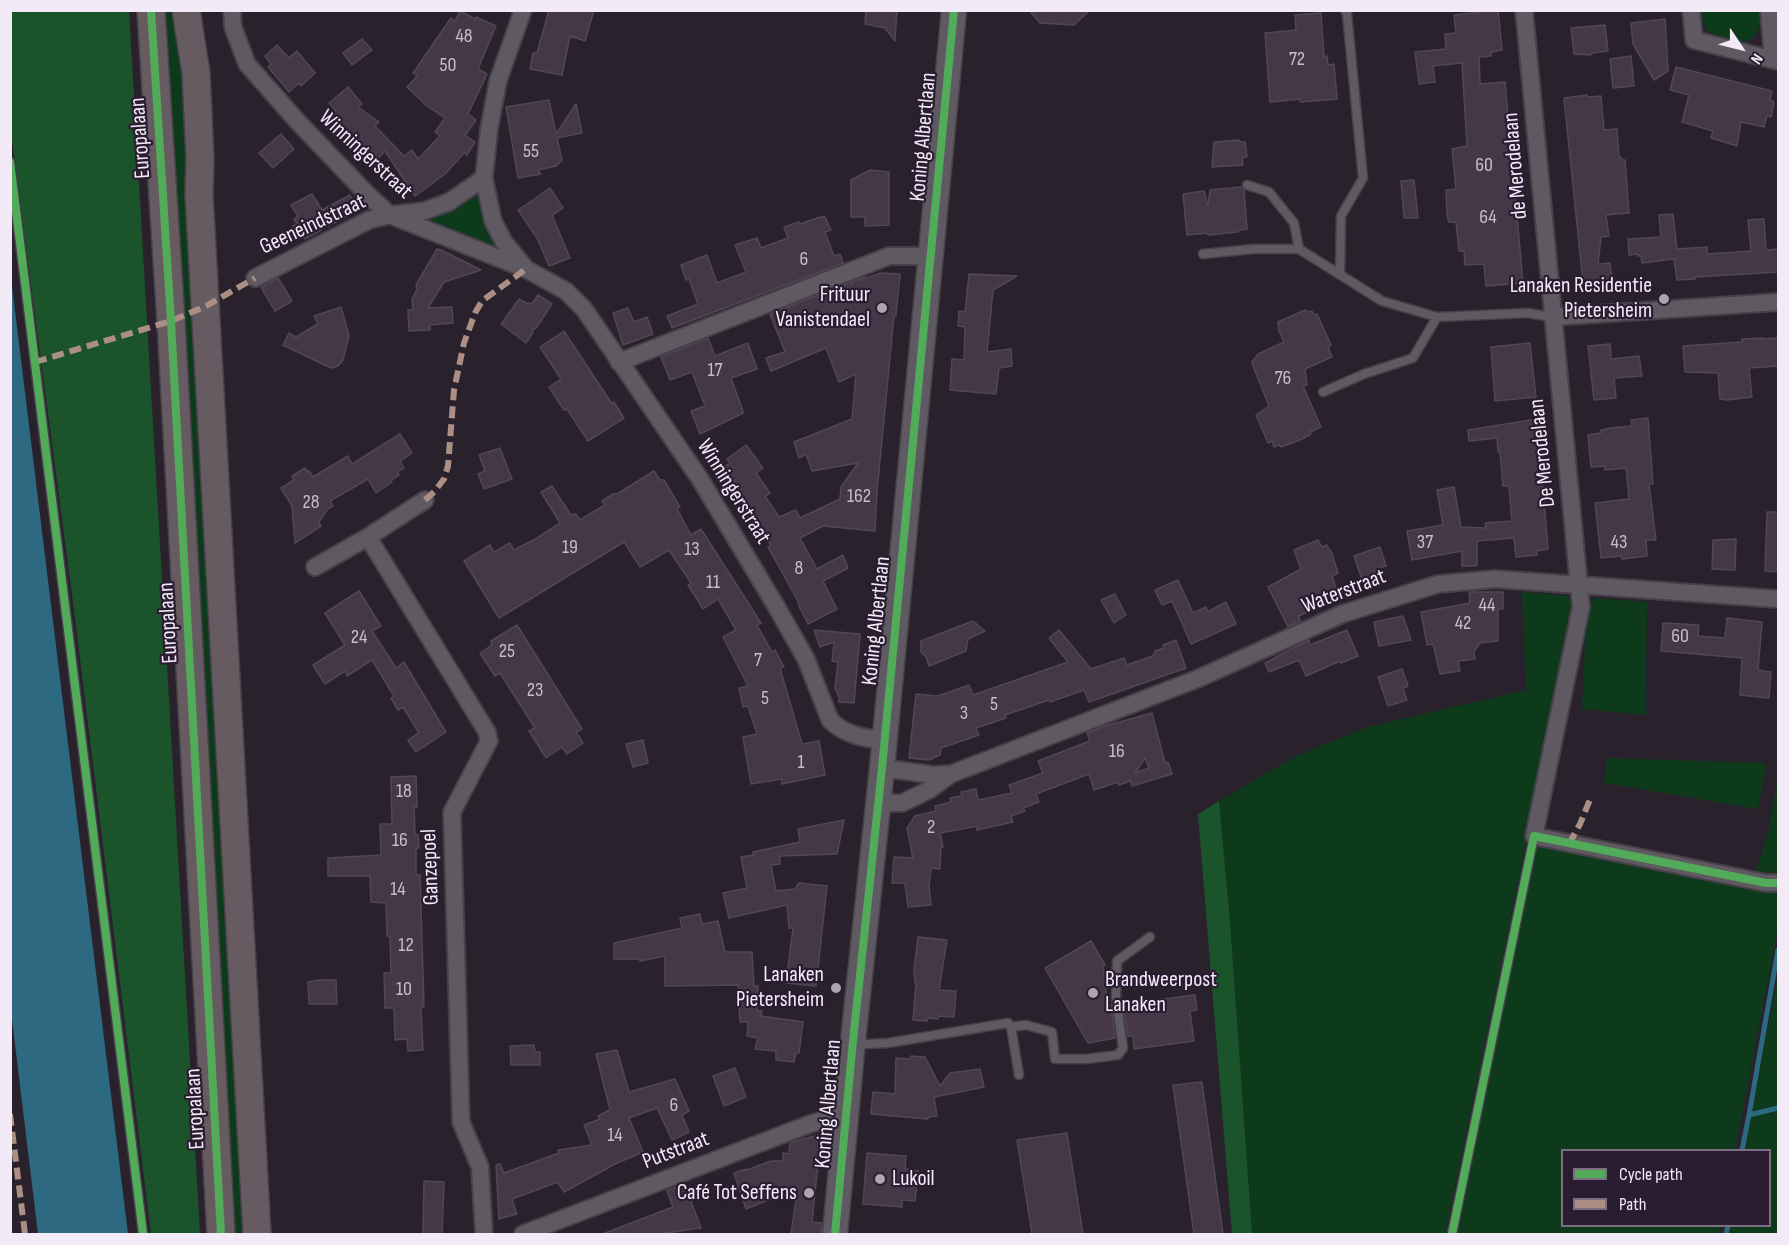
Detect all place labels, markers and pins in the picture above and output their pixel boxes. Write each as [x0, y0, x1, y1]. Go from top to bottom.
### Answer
place label: Lanaken Residentie Pietersheim [1510, 273, 1652, 324]
place label: Frituur Vanistendael [776, 282, 870, 334]
marker: Lanaken Residentie Pietersheim [1657, 292, 1671, 306]
marker: Frituur Vanistendael [875, 301, 889, 315]
place label: Lanaken Pietersheim [736, 962, 824, 1014]
place label: Brandweerpost Lanaken [1105, 967, 1217, 1018]
marker: Lanaken Pietersheim [829, 981, 843, 995]
marker: Brandweerpost Lanaken [1086, 986, 1100, 1000]
place label: Lukoil [892, 1166, 935, 1192]
marker: Lukoil [873, 1172, 887, 1186]
place label: Café Tot Seffens [677, 1180, 797, 1206]
marker: Café Tot Seffens [802, 1186, 816, 1200]

